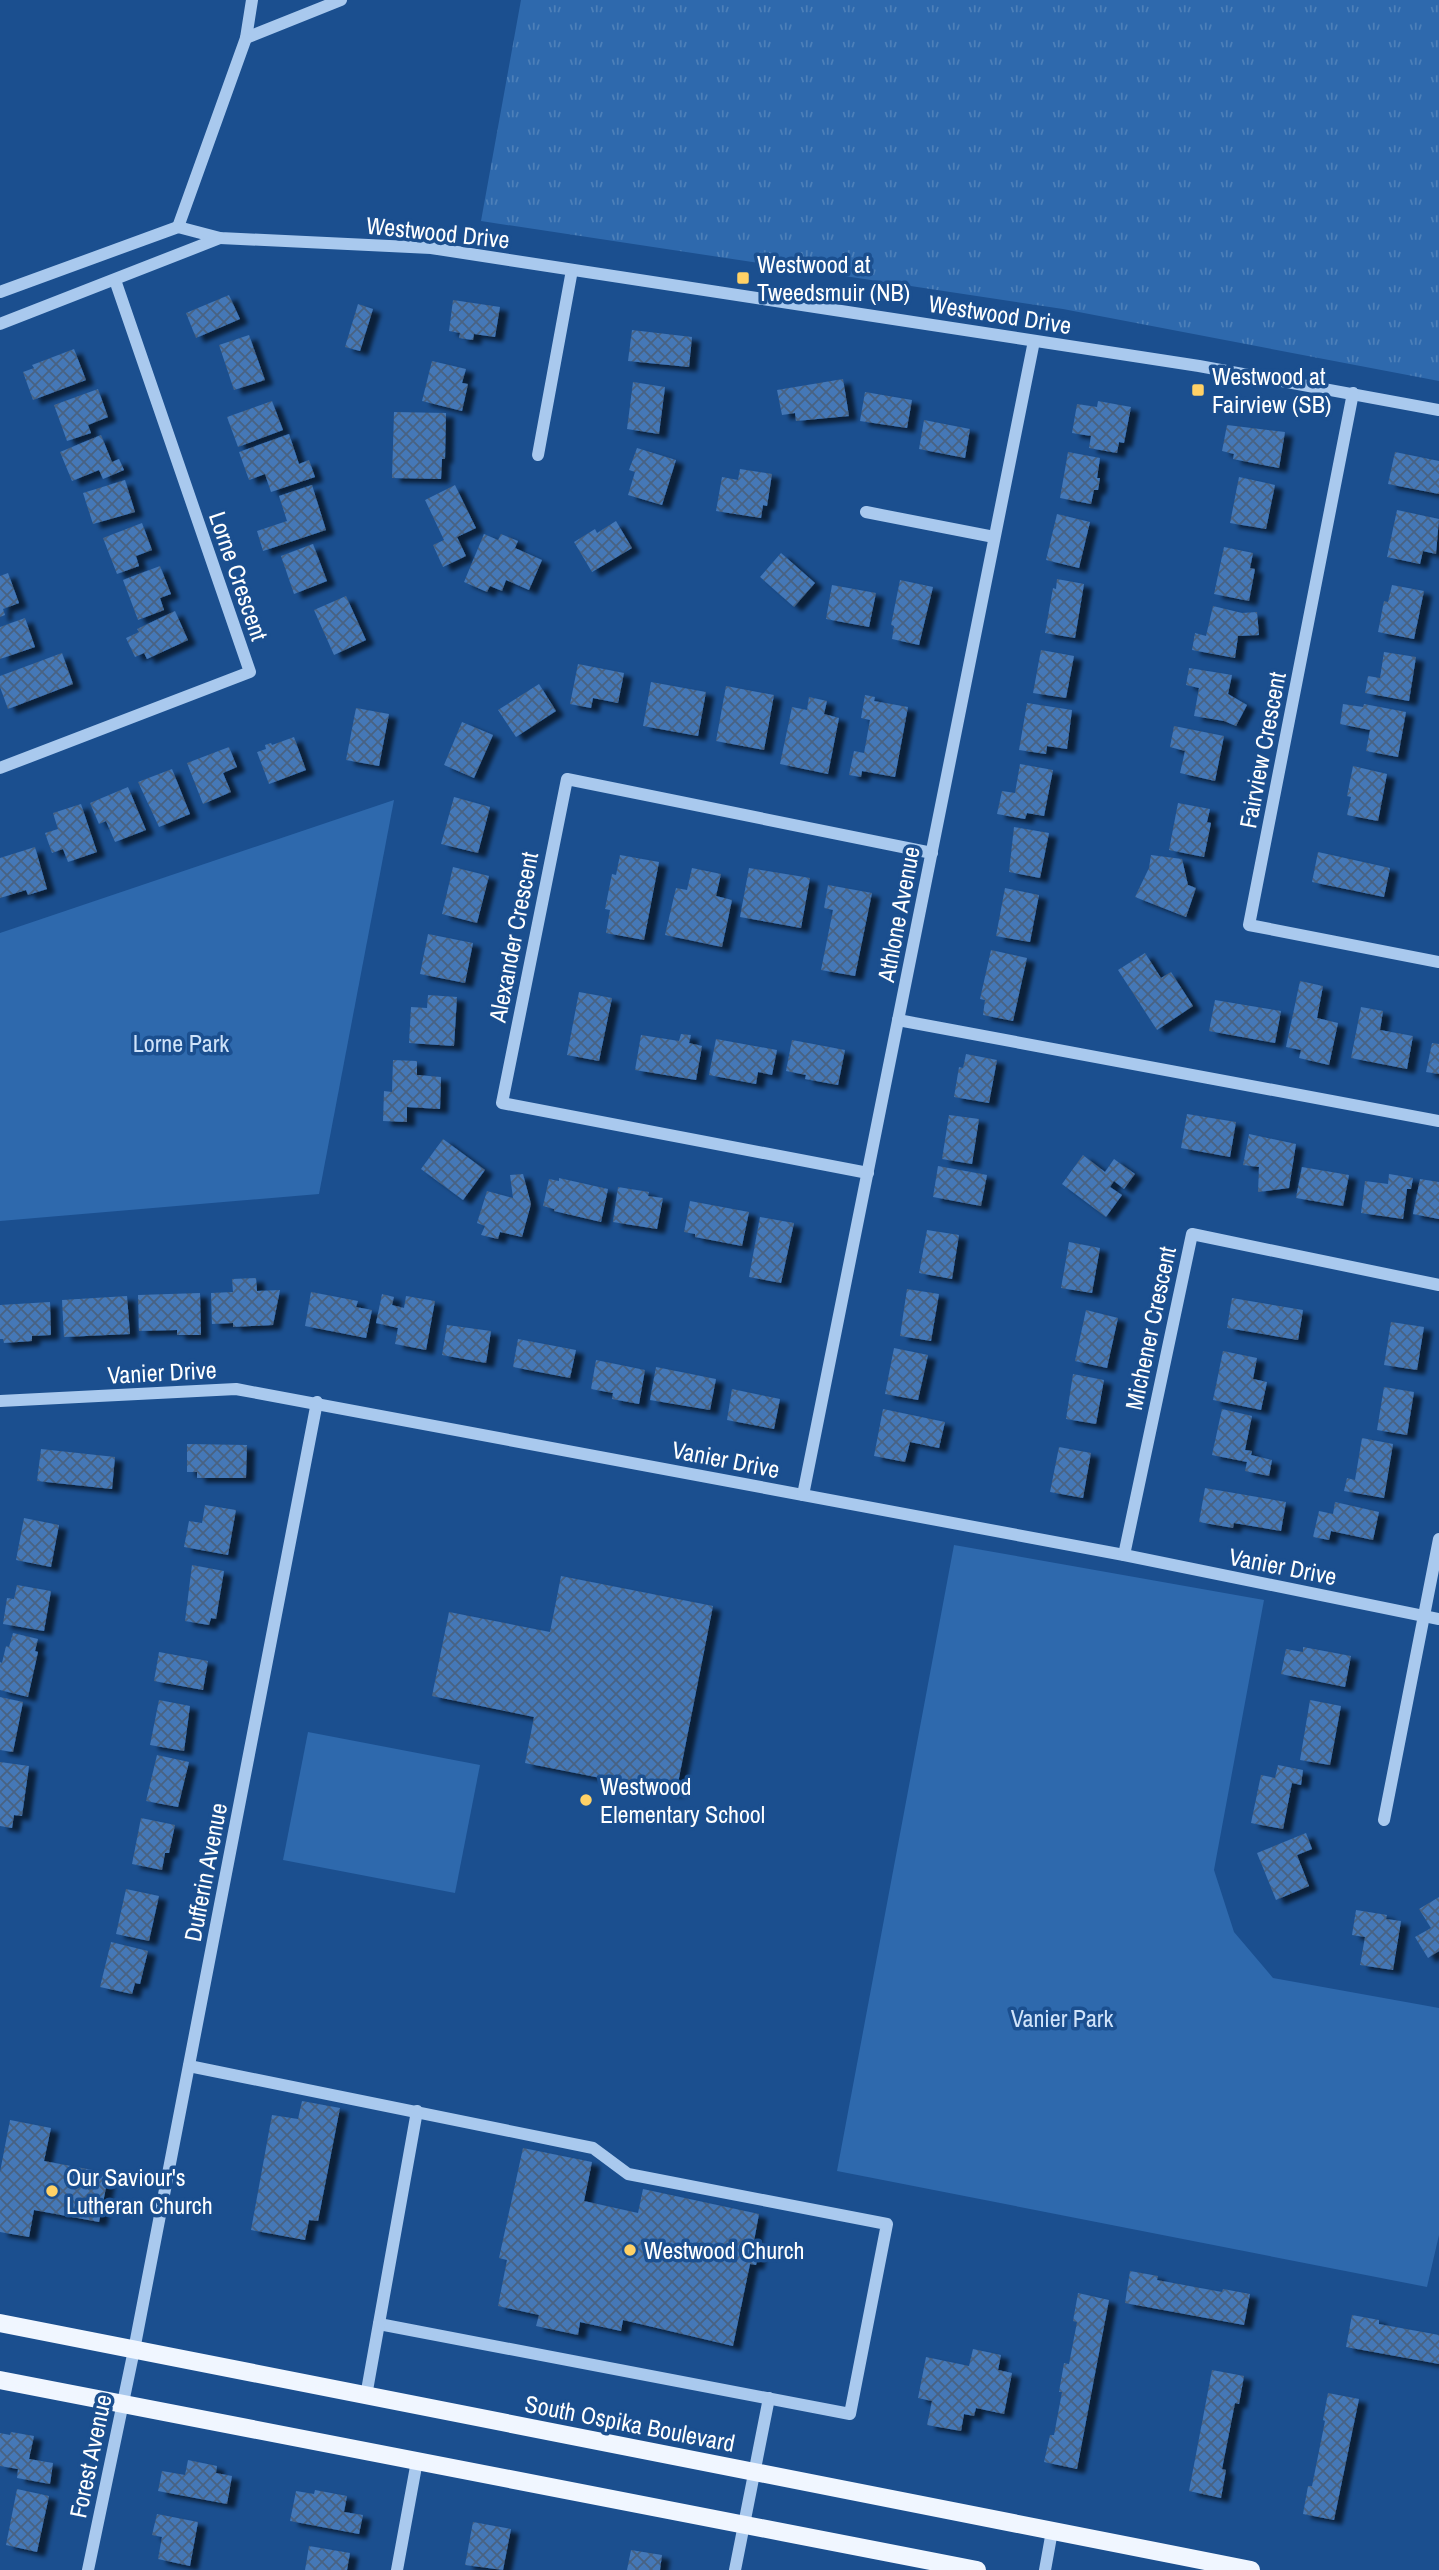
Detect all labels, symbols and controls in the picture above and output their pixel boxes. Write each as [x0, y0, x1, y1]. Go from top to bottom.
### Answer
street label: Westwood Drive [365, 209, 511, 255]
place label: Westwood at Tweedsmuir (NB) [757, 248, 910, 308]
marker: Westwood at Tweedsmuir (NB) [735, 270, 751, 286]
street label: Westwood Drive [926, 287, 1074, 341]
place label: Westwood at Fairview (SB) [1212, 360, 1331, 420]
marker: Westwood at Fairview (SB) [1190, 382, 1206, 398]
street label: Lorne Crescent [202, 507, 276, 645]
street label: Fairview Crescent [1231, 669, 1293, 831]
street label: Athlone Avenue [869, 843, 927, 986]
street label: Alexander Crescent [481, 849, 545, 1026]
park label: Lorne Park [133, 1027, 229, 1059]
street label: Michener Crescent [1117, 1243, 1183, 1413]
street label: Vanier Drive [107, 1353, 217, 1391]
street label: Vanier Drive [669, 1433, 783, 1485]
street label: Vanier Drive [1226, 1540, 1340, 1592]
place label: Westwood Elementary School [600, 1770, 765, 1830]
marker: Westwood Elementary School [578, 1792, 594, 1808]
street label: Dufferin Avenue [176, 1800, 234, 1944]
park label: Vanier Park [1011, 2002, 1113, 2034]
place label: Our Saviour's Lutheran Church [66, 2161, 213, 2221]
marker: Our Saviour's Lutheran Church [44, 2183, 60, 2199]
place label: Westwood Church [644, 2234, 804, 2266]
marker: Westwood Church [622, 2242, 638, 2258]
street label: South Ospika Boulevard [522, 2387, 738, 2459]
street label: Forest Avenue [61, 2391, 119, 2521]

